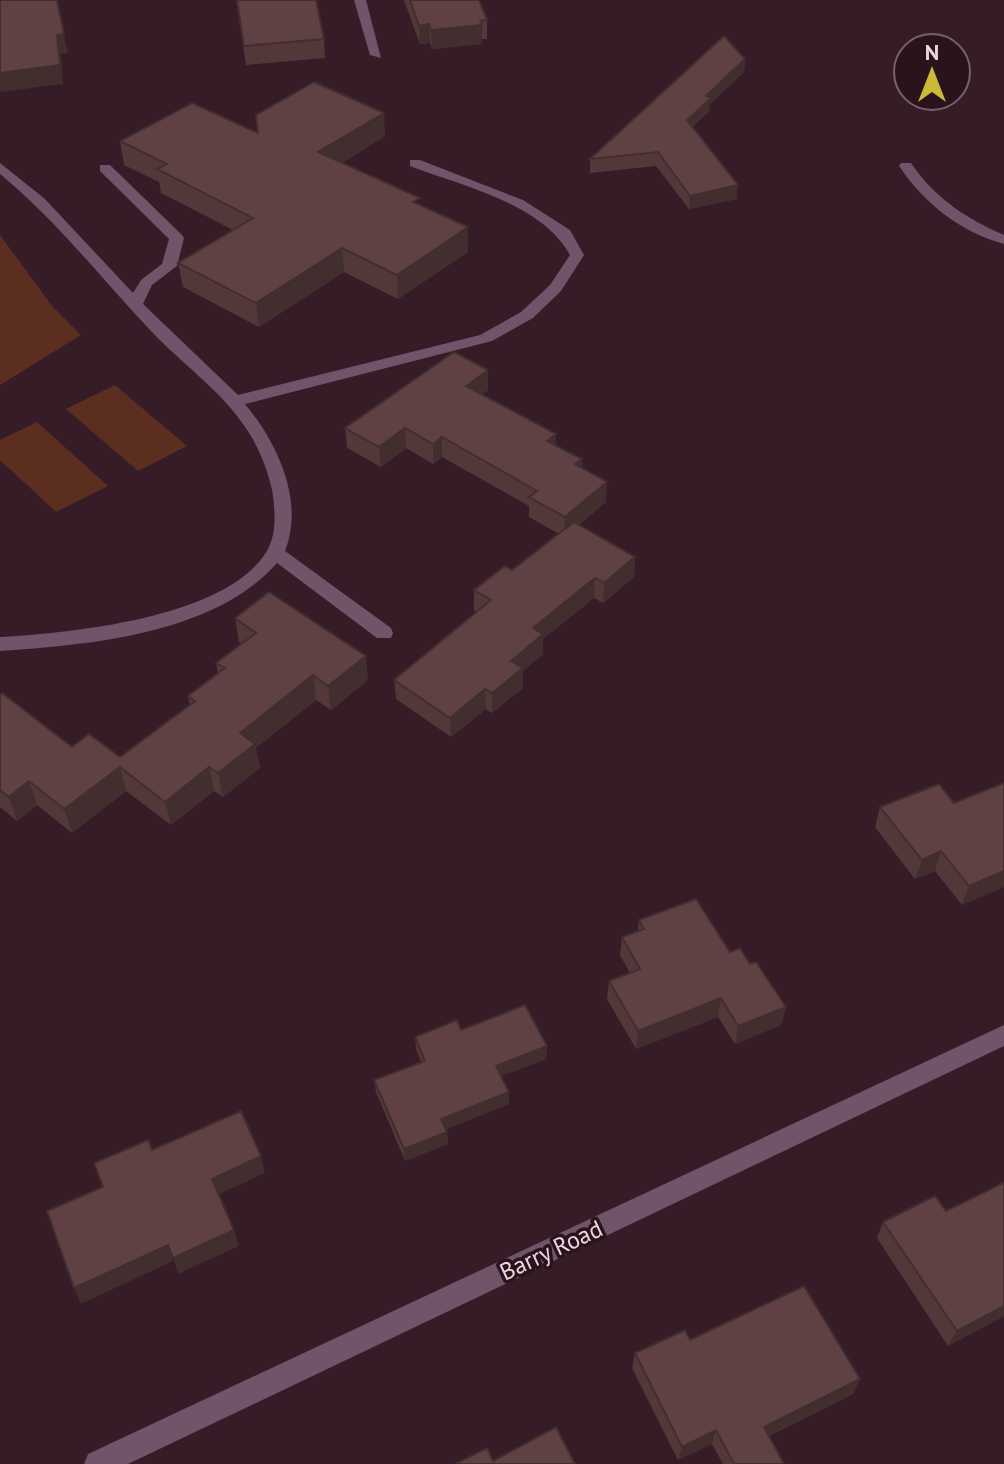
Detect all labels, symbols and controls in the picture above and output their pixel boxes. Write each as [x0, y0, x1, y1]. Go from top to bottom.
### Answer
north arrow [892, 32, 972, 112]
text: N [925, 38, 939, 66]
street label: Barry Road [495, 1213, 607, 1287]

